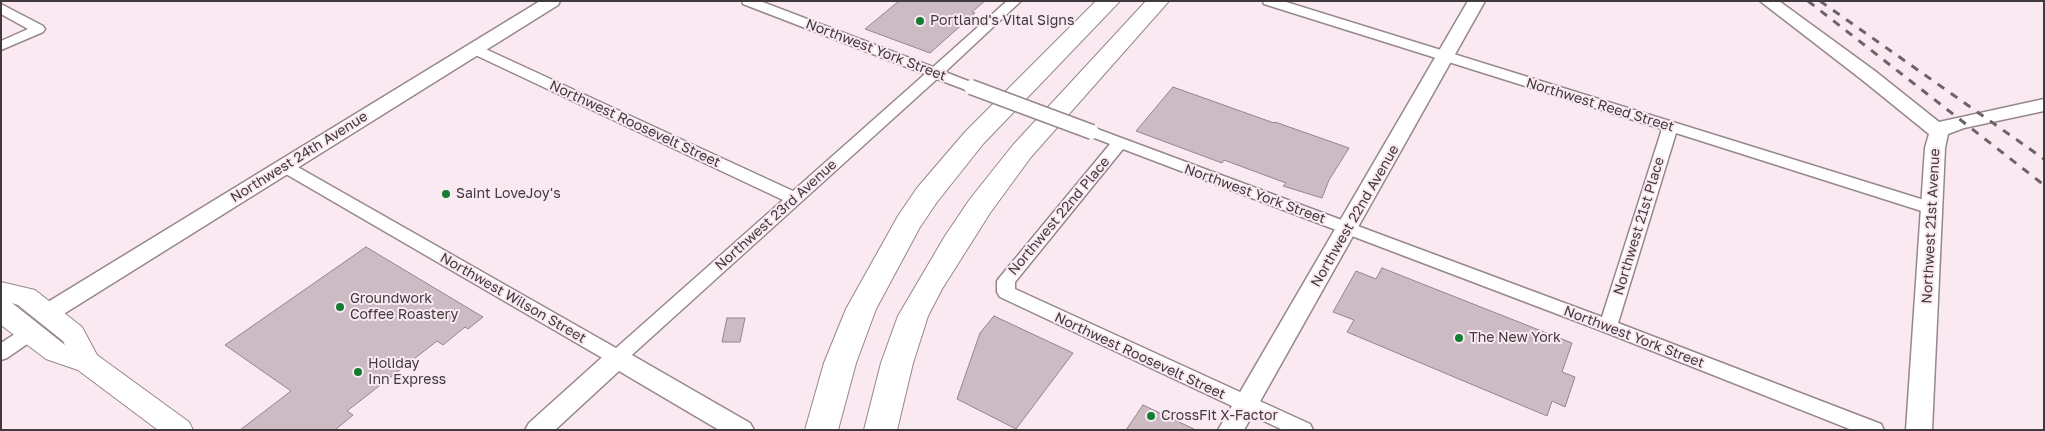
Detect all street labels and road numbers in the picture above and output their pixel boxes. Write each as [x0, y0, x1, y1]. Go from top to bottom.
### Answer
street label: Northwest York Street [803, 15, 949, 85]
street label: Northwest Reed Street [1524, 74, 1676, 136]
street label: Northwest Roosevelt Street [547, 77, 723, 171]
street label: Northwest 24th Avenue [227, 108, 371, 206]
street label: Northwest 22nd Avenue [1307, 142, 1403, 290]
street label: Northwest 21st Avenue [1919, 148, 1943, 304]
street label: Northwest 22nd Place [1005, 154, 1113, 278]
street label: Northwest 21st Place [1610, 155, 1668, 297]
street label: Northwest 23rd Avenue [712, 156, 840, 274]
street label: Northwest York Street [1182, 161, 1328, 227]
street label: Northwest Wilson Street [437, 249, 589, 347]
street label: Northwest York Street [1561, 302, 1707, 372]
street label: Northwest Roosevelt Street [1052, 309, 1228, 403]

